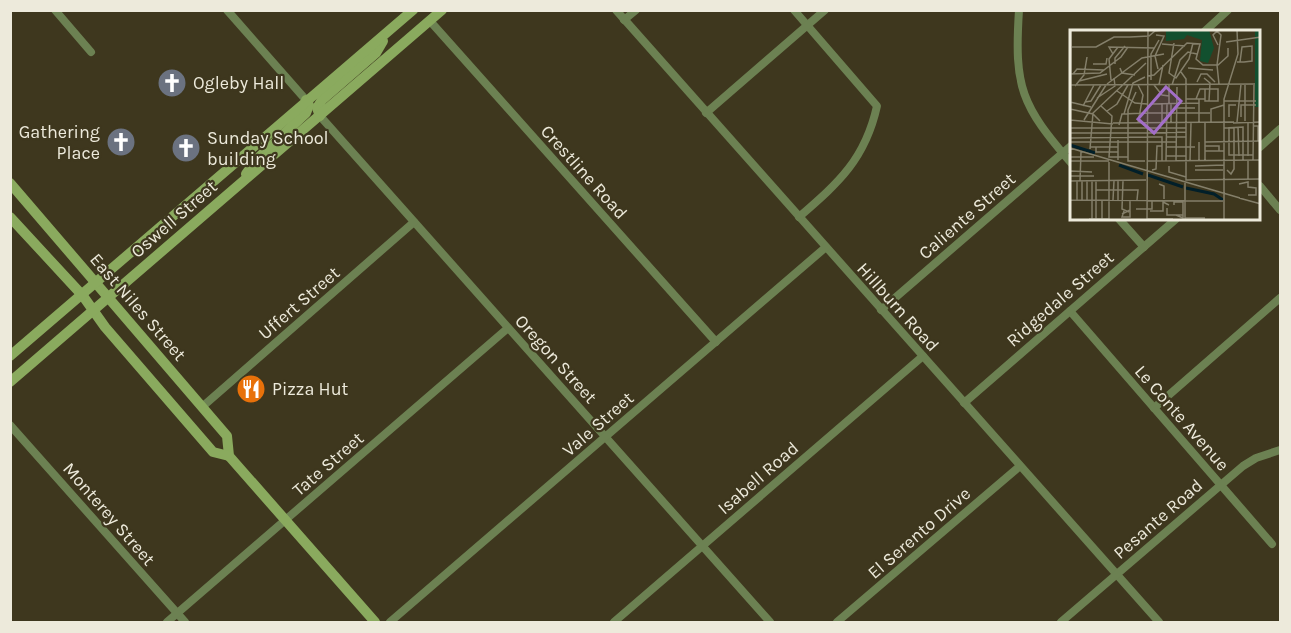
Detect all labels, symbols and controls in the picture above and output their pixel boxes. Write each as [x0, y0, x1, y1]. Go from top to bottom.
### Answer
inset map [1070, 30, 1261, 220]
church icon: Ogleby Hall [156, 67, 188, 99]
place label: Ogleby Hall [193, 72, 284, 94]
street label: Crestline Road [536, 120, 632, 224]
place label: Gathering Place [19, 121, 100, 164]
church icon: Gathering Place [105, 126, 137, 158]
place label: Sunday School building [207, 127, 329, 170]
church icon: Sunday School building [170, 132, 202, 164]
street label: Caliente Street [914, 168, 1020, 264]
street label: Oswell Street [126, 175, 222, 262]
street label: Ridgedale Street [1002, 246, 1118, 352]
street label: East Niles Street [85, 249, 191, 366]
street label: Hillburn Road [852, 258, 944, 356]
street label: Uffert Street [254, 262, 344, 344]
street label: Oregon Street [510, 310, 602, 408]
street label: Le Conte Avenue [1130, 361, 1234, 475]
restaurant icon: Pizza Hut [235, 373, 267, 405]
place label: Pizza Hut [272, 378, 349, 400]
street label: Vale Street [558, 387, 638, 461]
street label: Tate Street [288, 427, 368, 501]
street label: Isabell Road [713, 437, 803, 519]
street label: Monterey Street [58, 458, 160, 570]
street label: Pesante Road [1109, 474, 1207, 564]
street label: El Serento Drive [863, 482, 975, 584]

